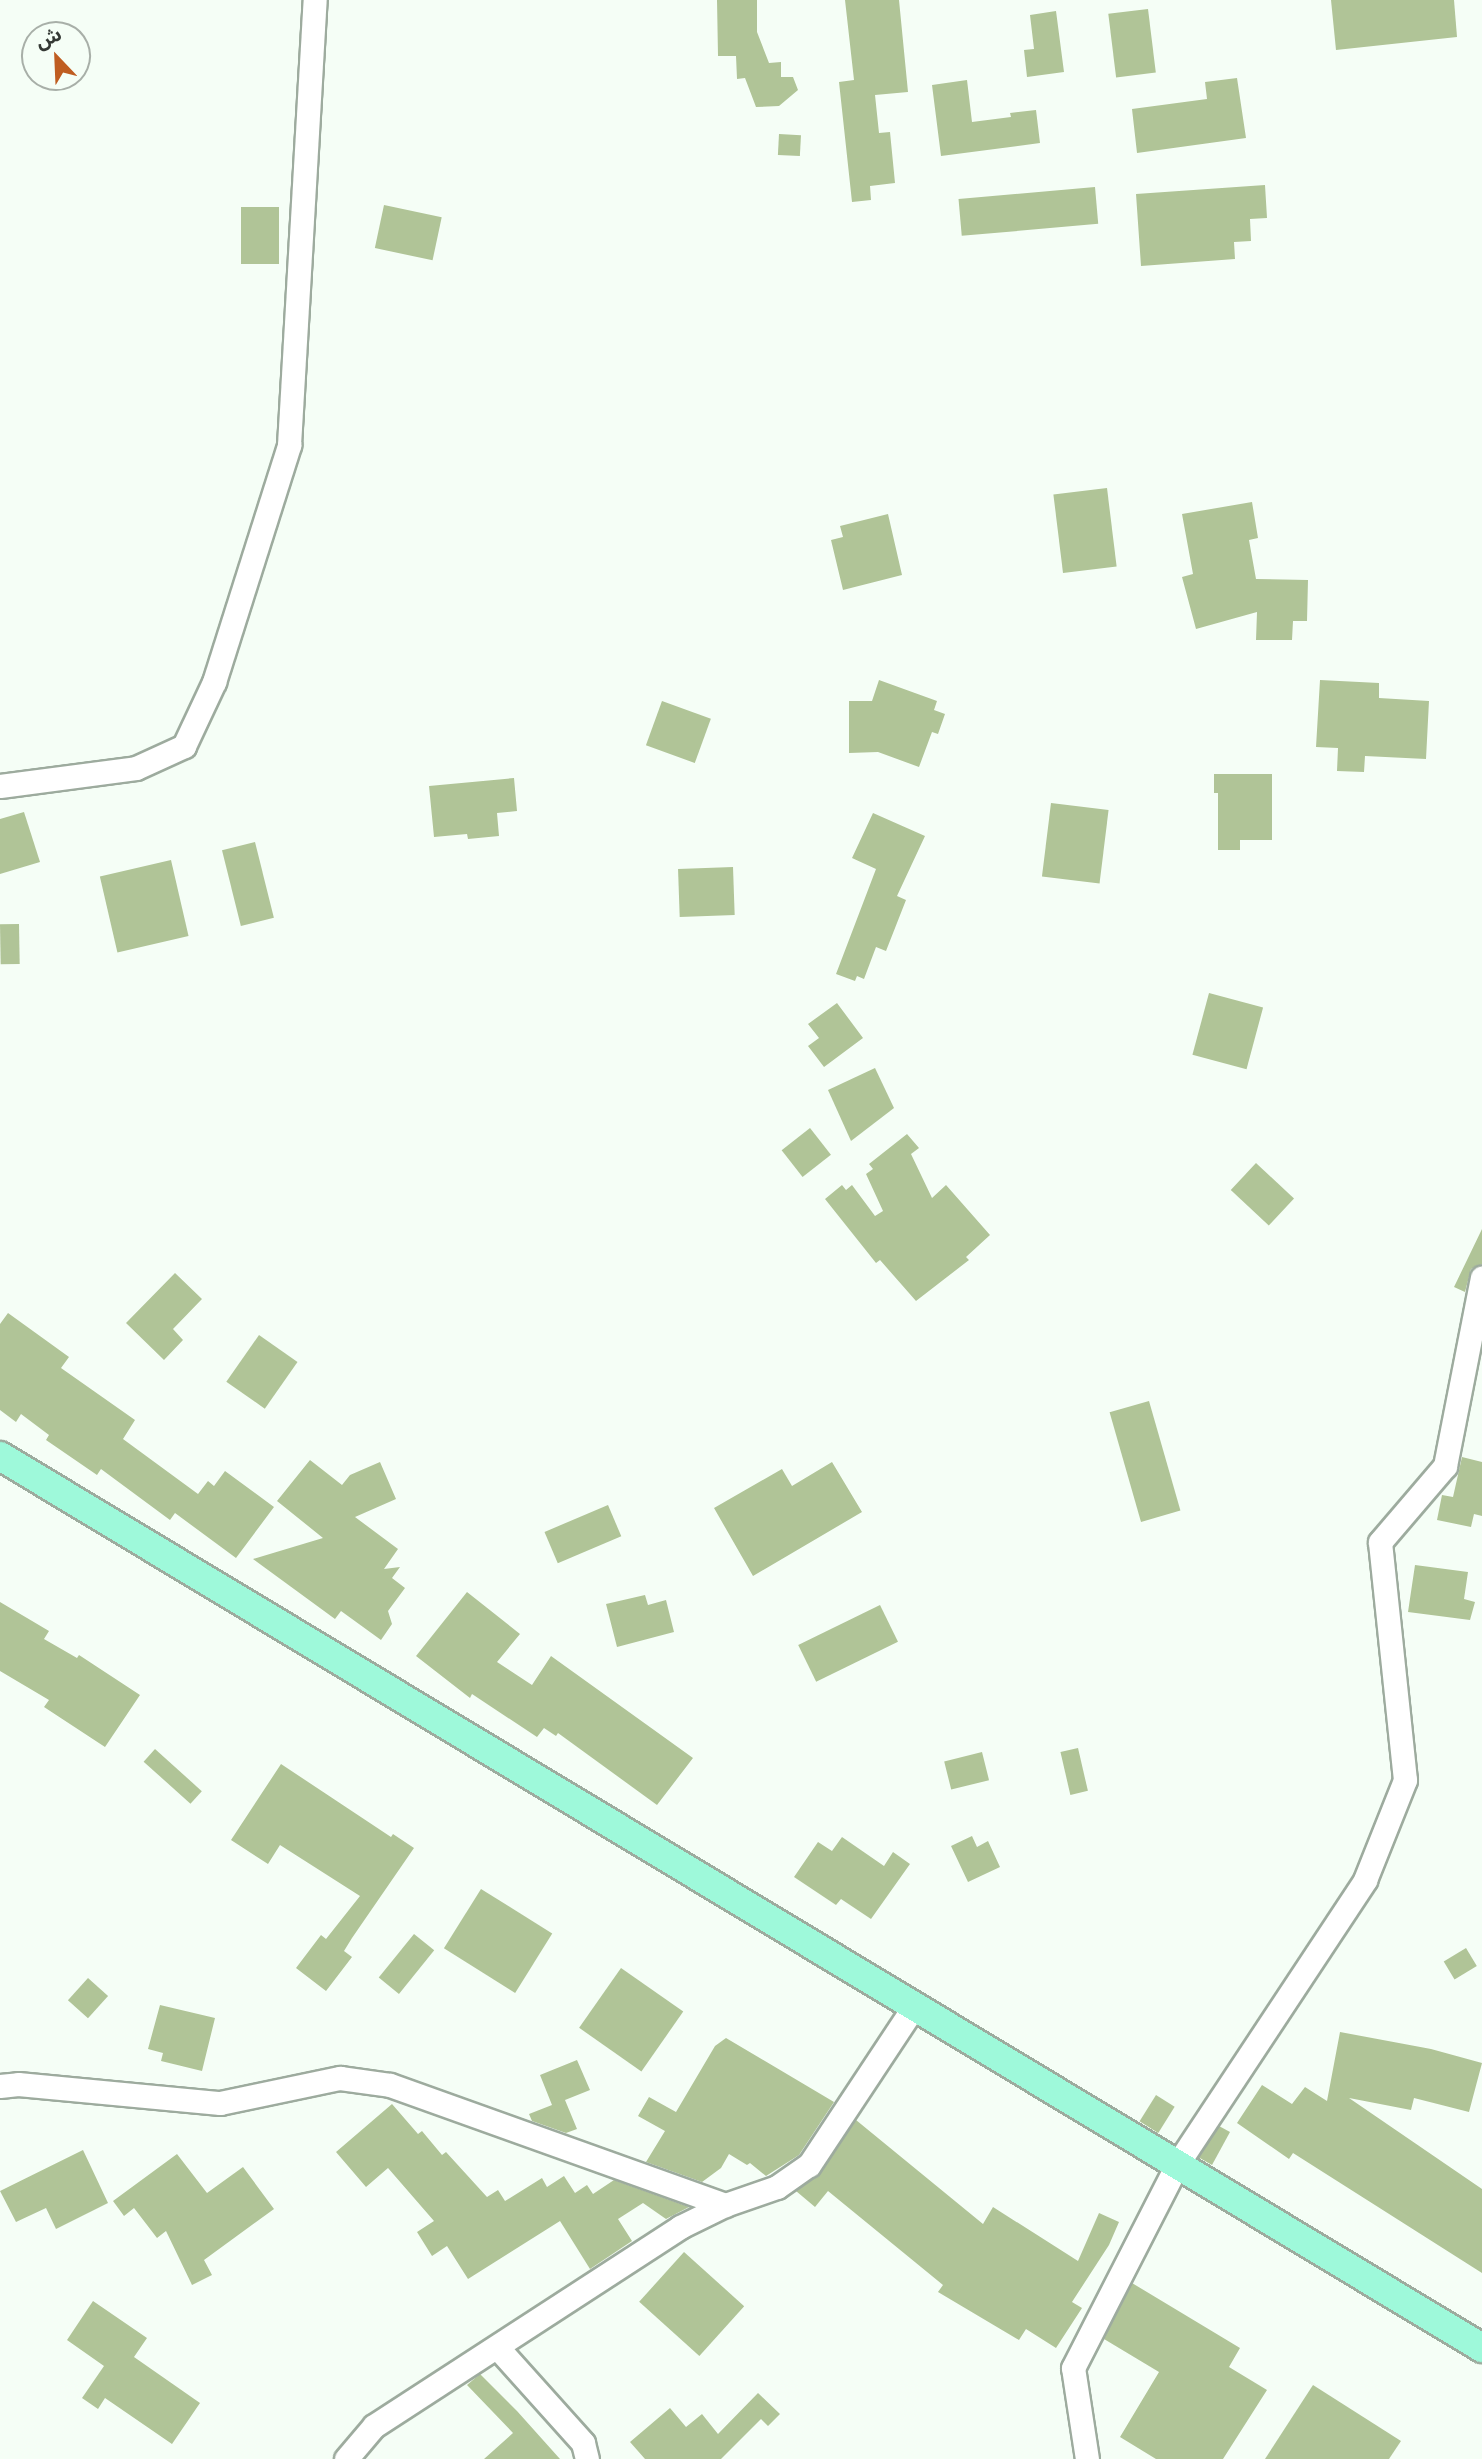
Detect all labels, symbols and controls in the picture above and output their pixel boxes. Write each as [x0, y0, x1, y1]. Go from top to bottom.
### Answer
north arrow [21, 21, 91, 91]
text: ش [32, 22, 65, 54]

